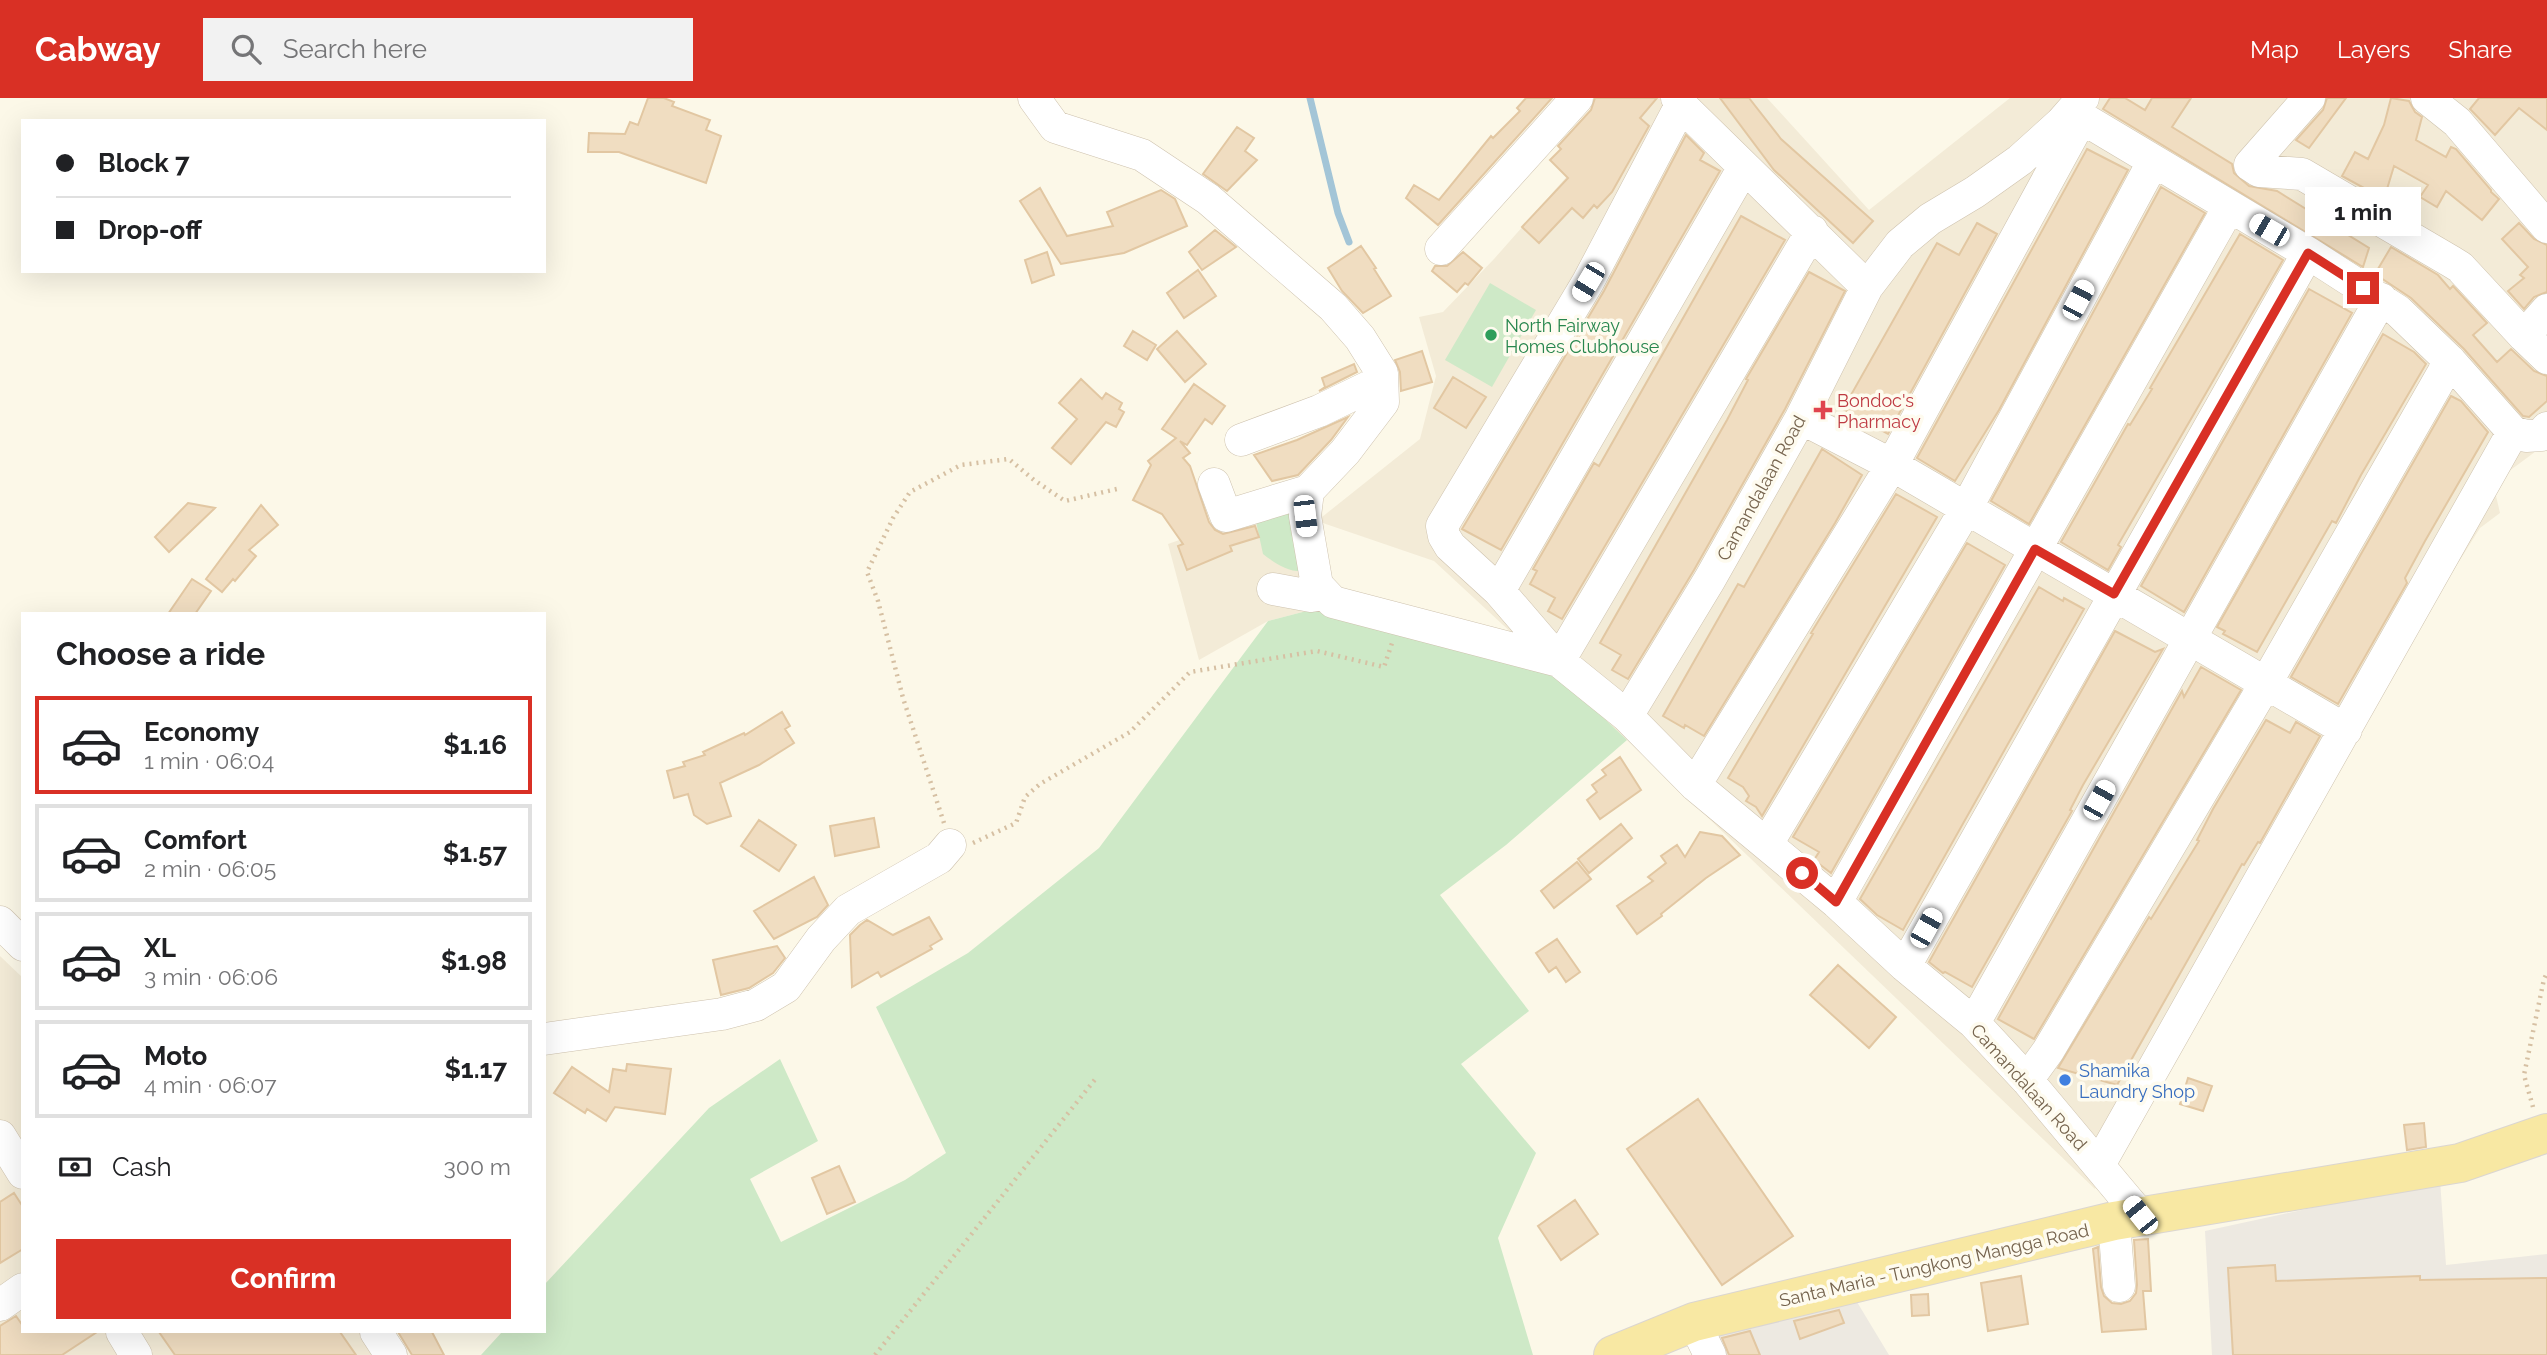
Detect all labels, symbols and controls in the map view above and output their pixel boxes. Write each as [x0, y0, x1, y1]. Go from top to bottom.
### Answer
search box [203, 18, 693, 81]
text: Cabway [35, 30, 161, 69]
icon: search [227, 30, 265, 68]
text: Search here [283, 34, 427, 64]
text: Map [2250, 35, 2299, 64]
text: Layers [2337, 35, 2410, 64]
text: Share [2448, 35, 2512, 64]
text: Block 7 [98, 148, 190, 178]
callout: 1 min [2305, 186, 2421, 236]
text: 1 min [2334, 198, 2392, 225]
car [2246, 210, 2293, 250]
text: Drop-off [98, 215, 202, 245]
car [1569, 259, 1608, 305]
route end [2347, 272, 2379, 304]
car [2059, 277, 2098, 323]
place label: North Fairway Homes Clubhouse [1505, 315, 1660, 357]
marker: North Fairway Homes Clubhouse [1483, 327, 1499, 343]
place label: Bondoc's Pharmacy [1837, 390, 1921, 432]
marker: Bondoc's Pharmacy [1815, 402, 1831, 418]
street label: Camandalaan Road [1712, 412, 1810, 564]
car [1293, 494, 1318, 538]
text: Choose a ride [56, 635, 265, 672]
icon: car [60, 714, 123, 777]
text: Economy [144, 717, 259, 747]
text: $1.16 [443, 730, 507, 760]
text: 1 min · 06:04 [144, 747, 274, 774]
car [2080, 777, 2119, 823]
icon: car [60, 822, 123, 885]
text: Comfort [144, 825, 247, 855]
text: $1.57 [443, 838, 507, 868]
text: 2 min · 06:05 [144, 855, 276, 882]
route start [1786, 857, 1818, 889]
car [1907, 905, 1946, 951]
icon: car [60, 930, 123, 993]
text: XL [144, 933, 176, 963]
text: $1.98 [441, 946, 507, 976]
text: 3 min · 06:06 [144, 963, 278, 990]
street label: Camandalaan Road [1967, 1019, 2091, 1155]
icon: car [60, 1038, 123, 1101]
text: Moto [144, 1041, 207, 1071]
text: $1.17 [444, 1054, 507, 1084]
place label: Shamika Laundry Shop [2079, 1060, 2195, 1102]
text: 4 min · 06:07 [144, 1071, 277, 1098]
marker: Shamika Laundry Shop [2057, 1072, 2073, 1088]
icon: cash [56, 1148, 94, 1186]
text: Cash [112, 1152, 172, 1182]
text: 300 m [444, 1153, 511, 1180]
car [2119, 1192, 2162, 1238]
street label: Santa Maria - Tungkong Mangga Road [1777, 1219, 2091, 1311]
button: Confirm [56, 1239, 511, 1319]

